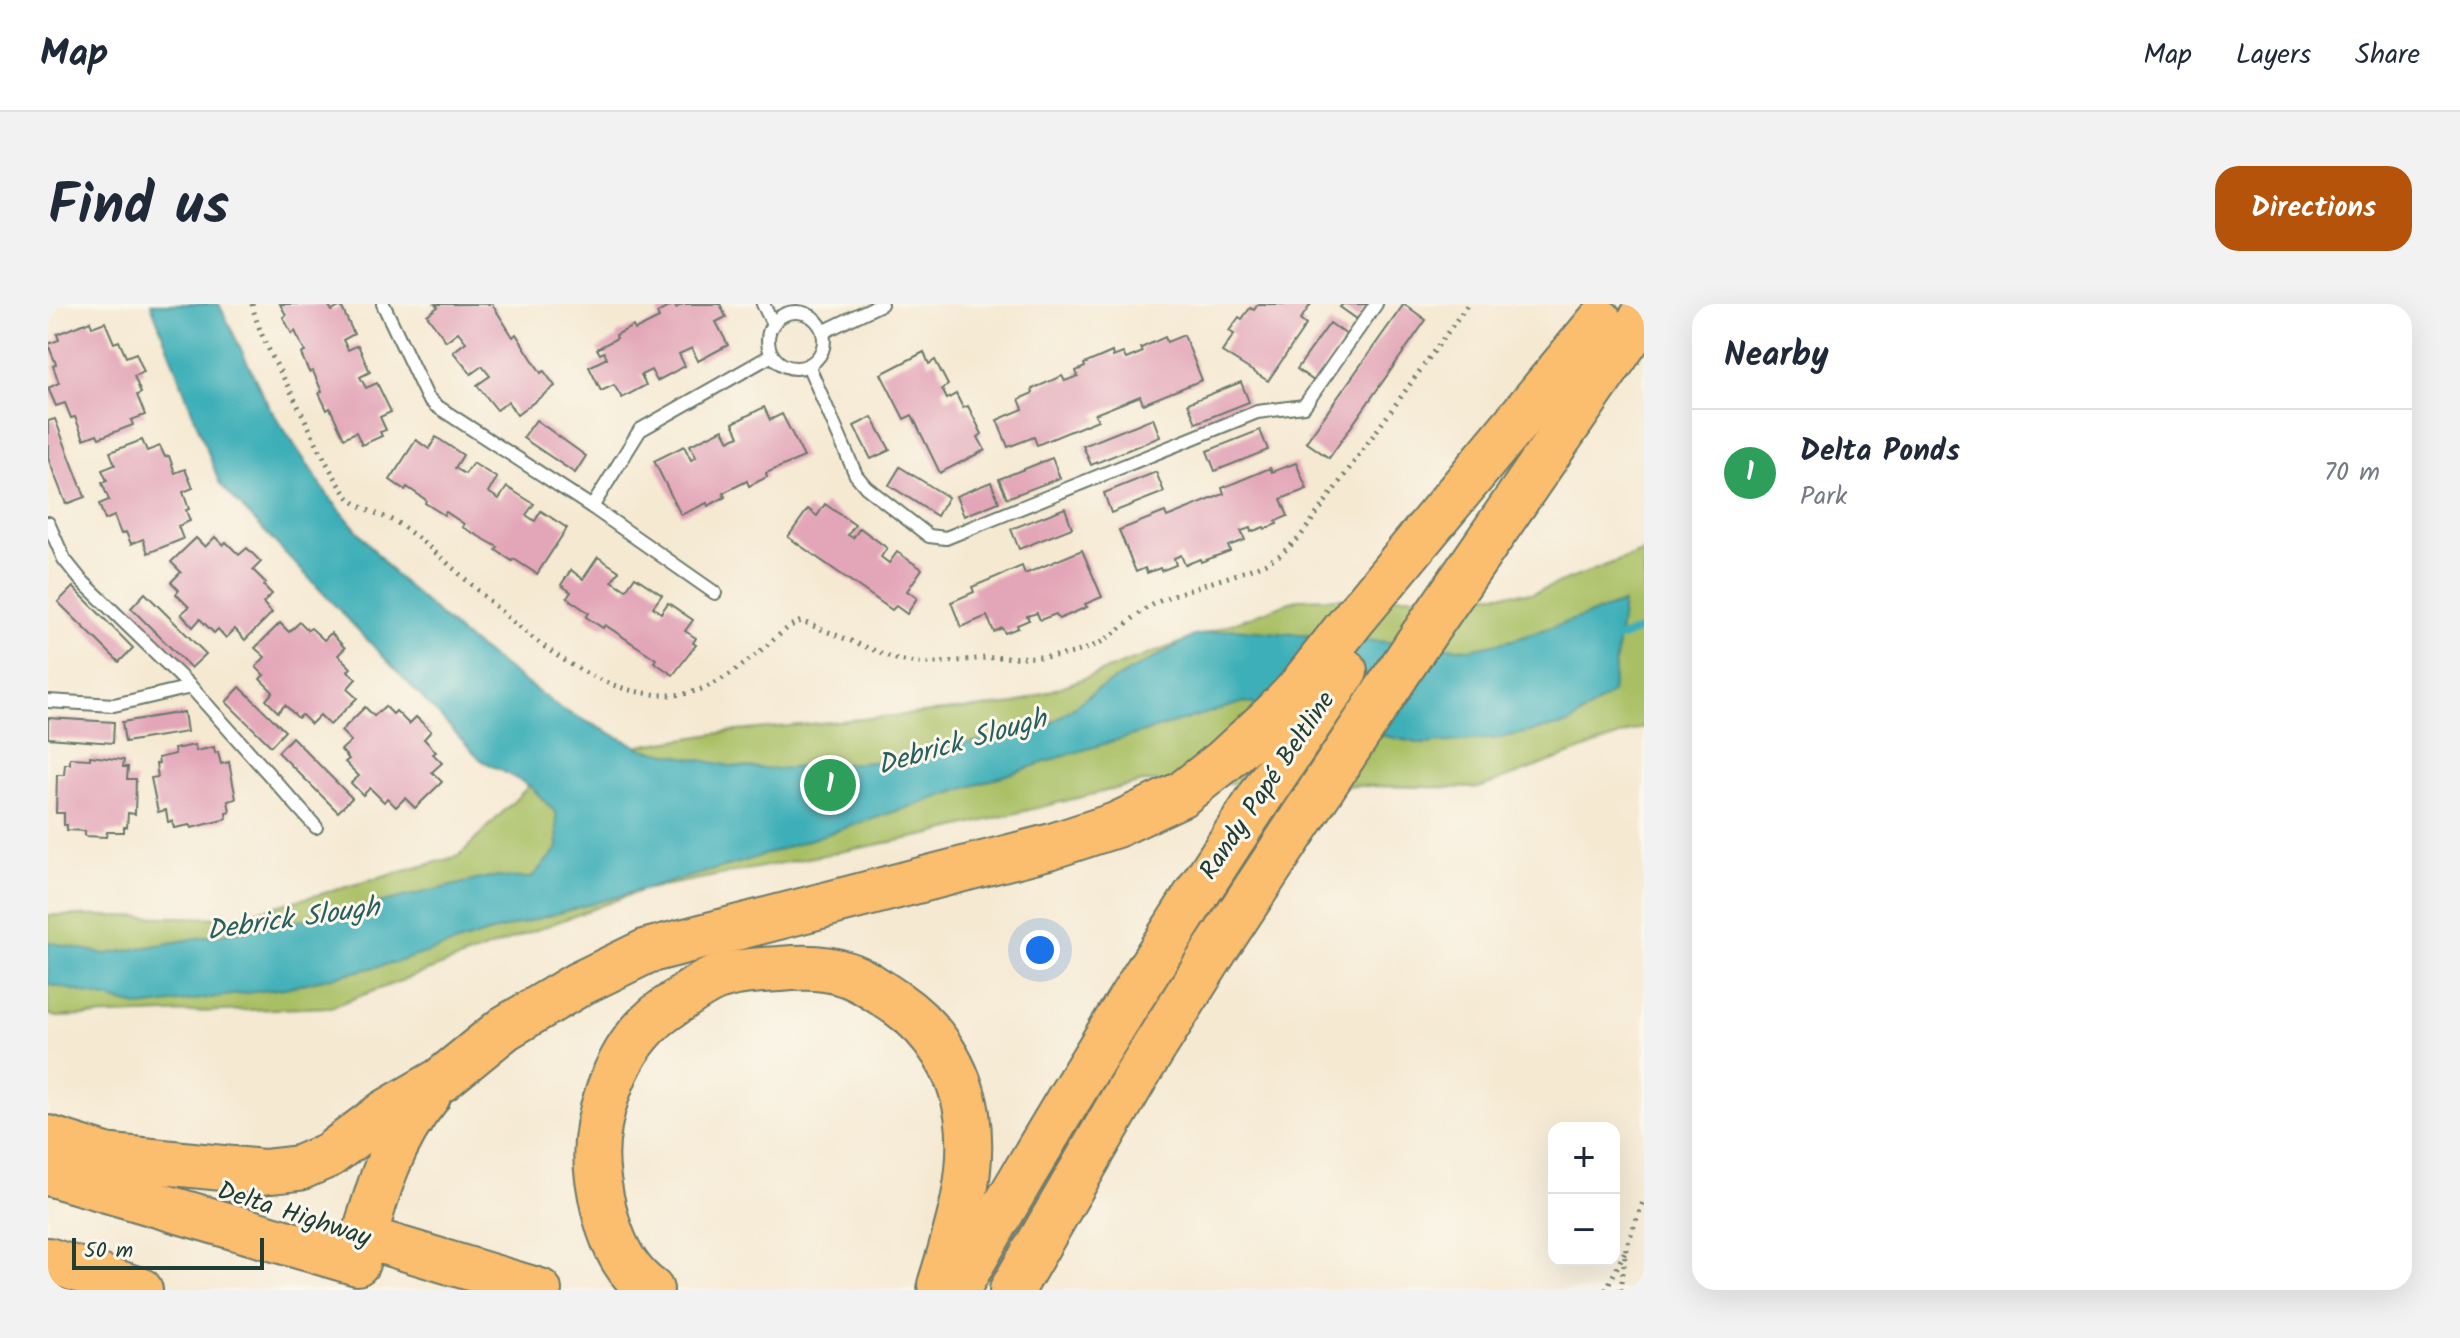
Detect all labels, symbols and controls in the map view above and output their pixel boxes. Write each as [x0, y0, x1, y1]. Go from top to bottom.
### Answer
text: Map [40, 25, 109, 85]
text: Map [2143, 33, 2192, 78]
text: Layers [2236, 33, 2311, 78]
text: Share [2355, 33, 2420, 78]
text: Find us [48, 163, 229, 253]
button: Directions [2215, 166, 2412, 251]
text: Nearby [1724, 329, 1829, 383]
text: Delta Ponds [1800, 428, 1960, 476]
text: 1 [1746, 452, 1754, 494]
text: 70 m [2324, 452, 2380, 494]
text: Park [1800, 476, 1847, 518]
street label: Randy Papé Beltline [1189, 683, 1347, 889]
water label: Debrick Slough [872, 697, 1054, 789]
pin: 1 [804, 755, 856, 815]
water label: Debrick Slough [204, 885, 384, 954]
your location [1020, 930, 1060, 970]
map controls [1548, 1122, 1620, 1266]
button: + [1548, 1122, 1620, 1194]
street label: Delta Highway [212, 1170, 377, 1260]
button: − [1548, 1194, 1620, 1266]
scale bar [72, 1234, 264, 1270]
text: 50 m [84, 1234, 133, 1269]

